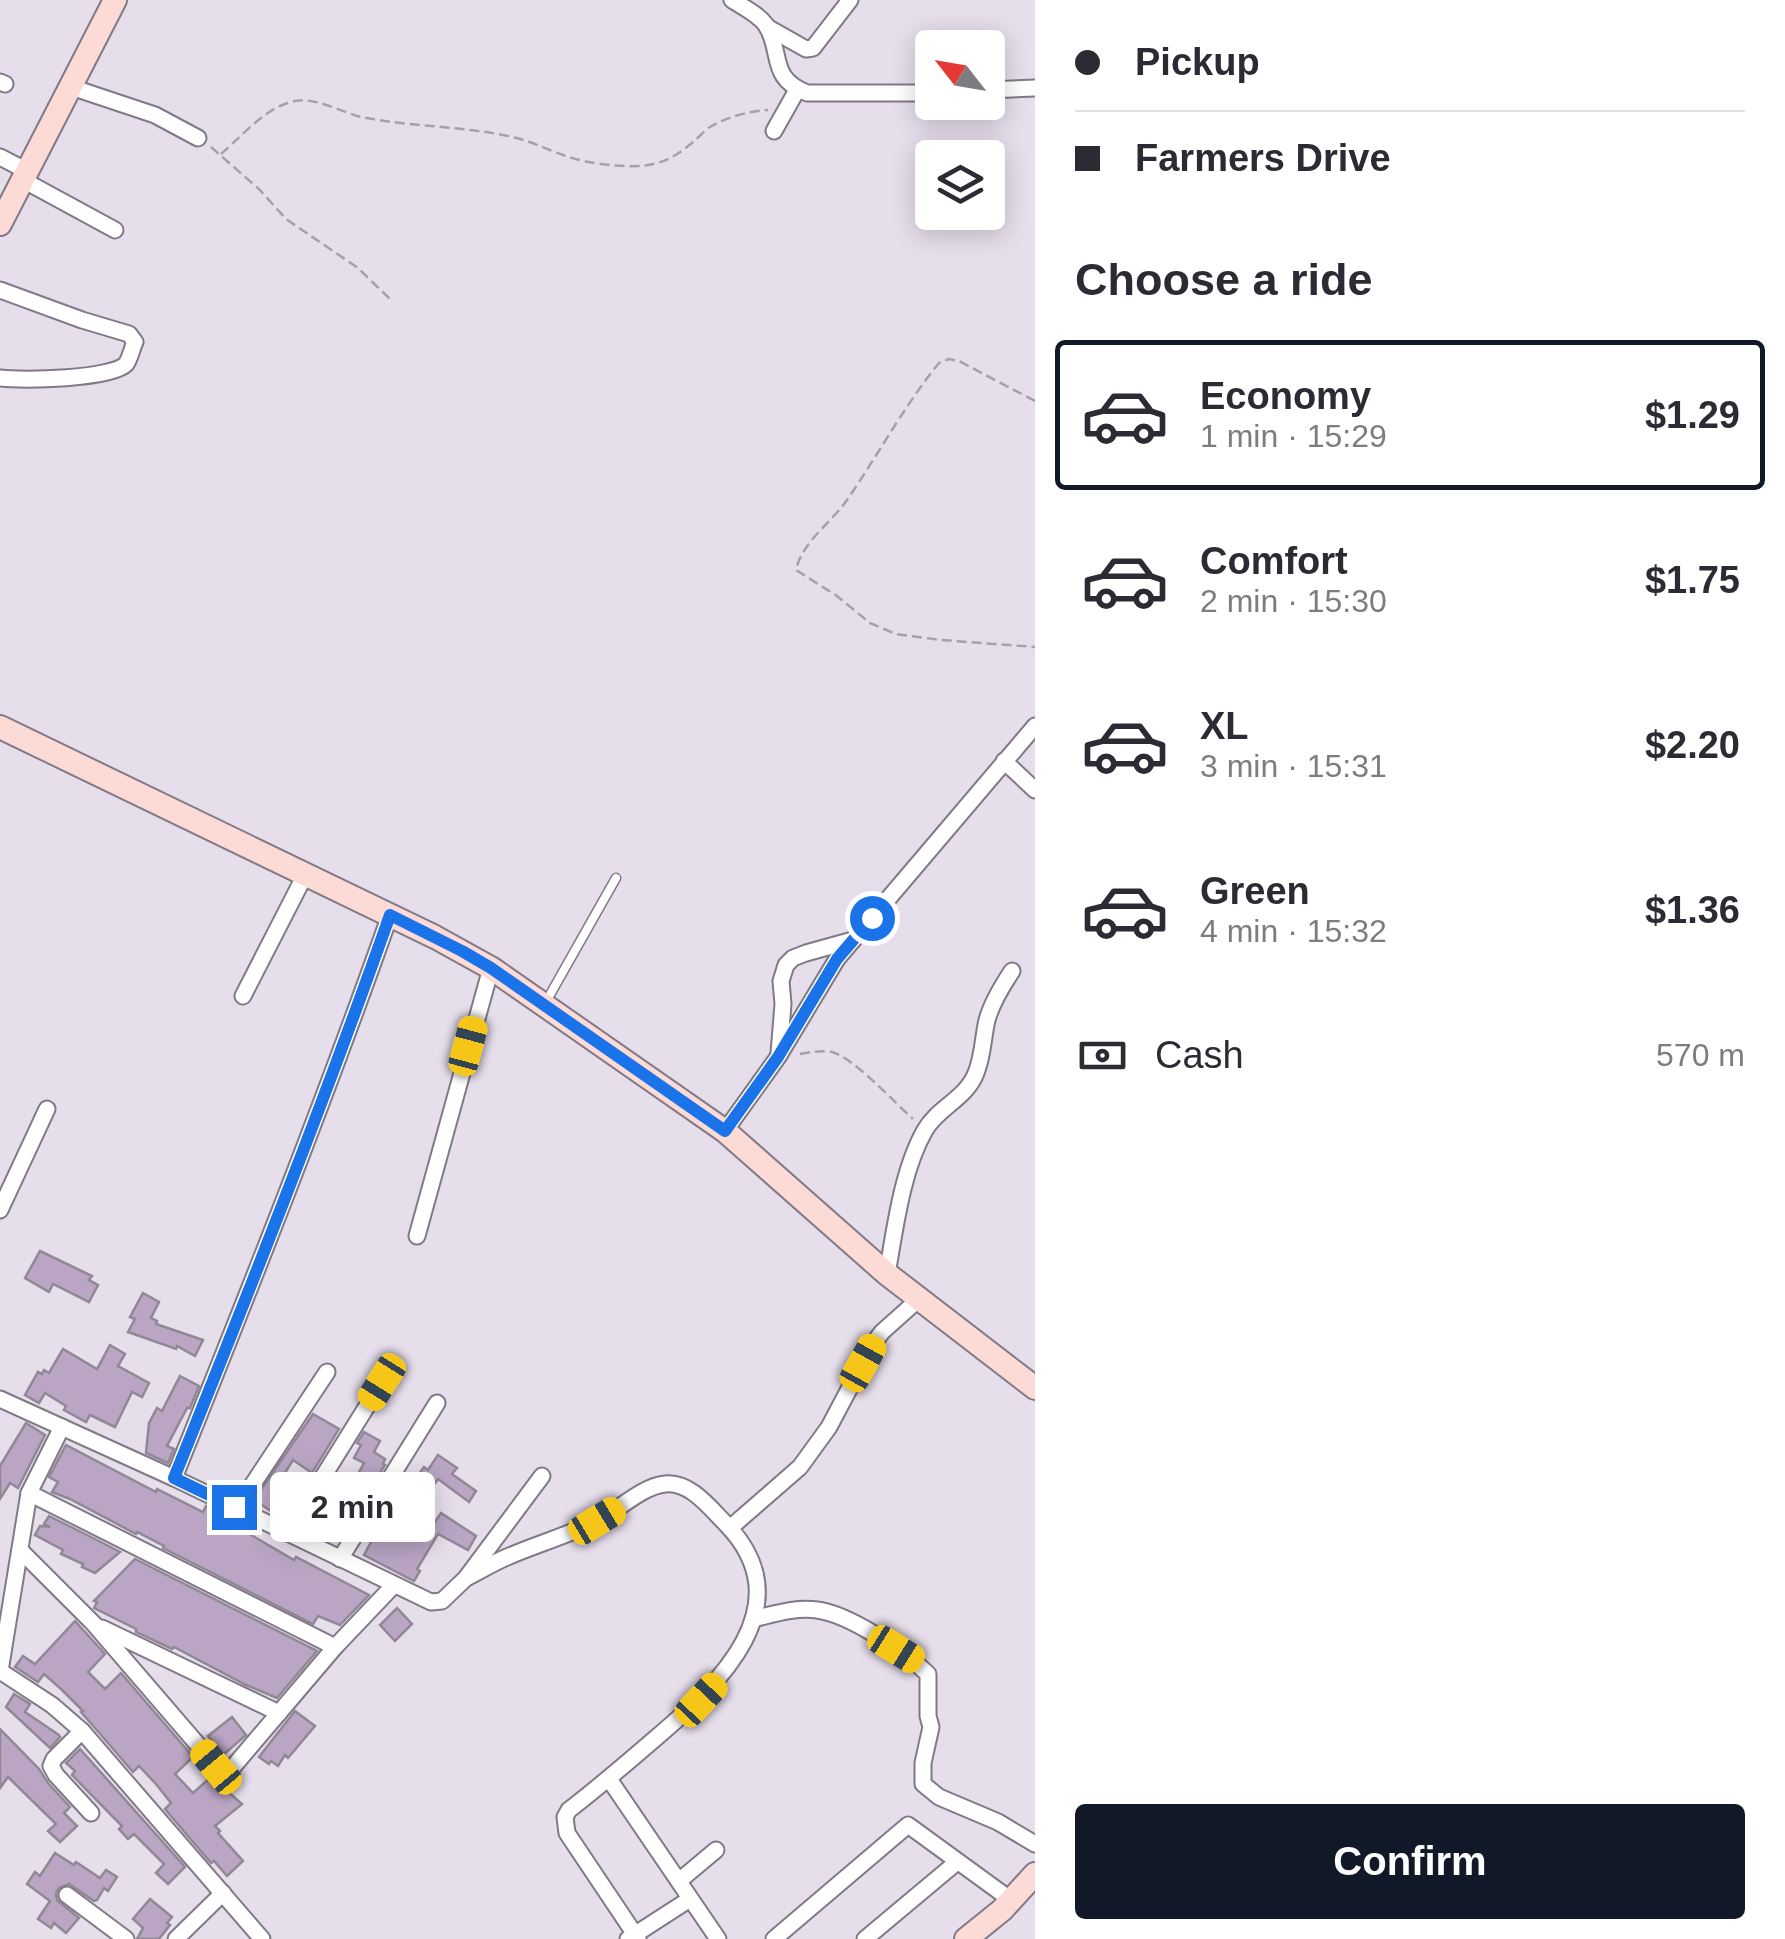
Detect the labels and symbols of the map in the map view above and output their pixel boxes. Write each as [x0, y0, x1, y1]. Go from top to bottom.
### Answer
north arrow [915, 30, 1005, 120]
route start [850, 896, 895, 941]
car [446, 1013, 490, 1079]
car [835, 1329, 891, 1397]
car [353, 1349, 411, 1415]
callout: 2 min [269, 1472, 434, 1542]
route end [212, 1485, 257, 1530]
car [564, 1493, 630, 1549]
car [863, 1620, 929, 1678]
car [670, 1668, 732, 1732]
car [185, 1734, 247, 1800]

